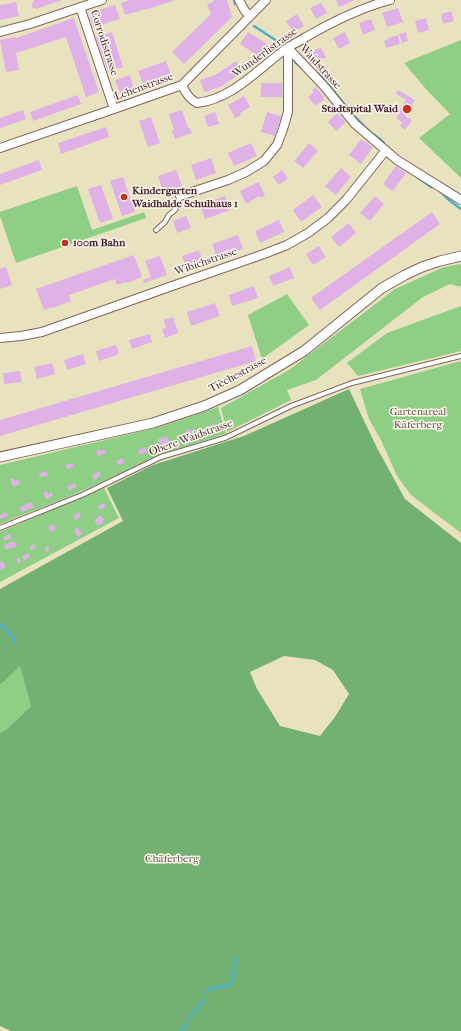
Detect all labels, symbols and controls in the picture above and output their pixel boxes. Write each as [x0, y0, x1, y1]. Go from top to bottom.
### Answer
street label: Corrodistrasse [87, 8, 121, 78]
street label: Wunderlistrasse [230, 25, 300, 81]
street label: Waidstrasse [296, 42, 344, 92]
street label: Lehenstrasse [113, 70, 175, 104]
place label: Stadtspital Waid [322, 102, 398, 116]
marker: Stadtspital Waid [401, 103, 413, 115]
place label: Kindergarten Waidhalde Schulhaus 1 [132, 184, 238, 210]
marker: Kindergarten Waidhalde Schulhaus 1 [119, 192, 129, 202]
place label: 100m Bahn [73, 236, 125, 250]
marker: 100m Bahn [60, 238, 70, 248]
street label: Wibichstrasse [173, 245, 239, 279]
street label: Tièchestrasse [207, 354, 269, 396]
park label: Gartenareal Käferberg [390, 405, 446, 431]
street label: Obere Waidstrasse [147, 417, 235, 459]
park label: Chäferberg [145, 852, 199, 866]

